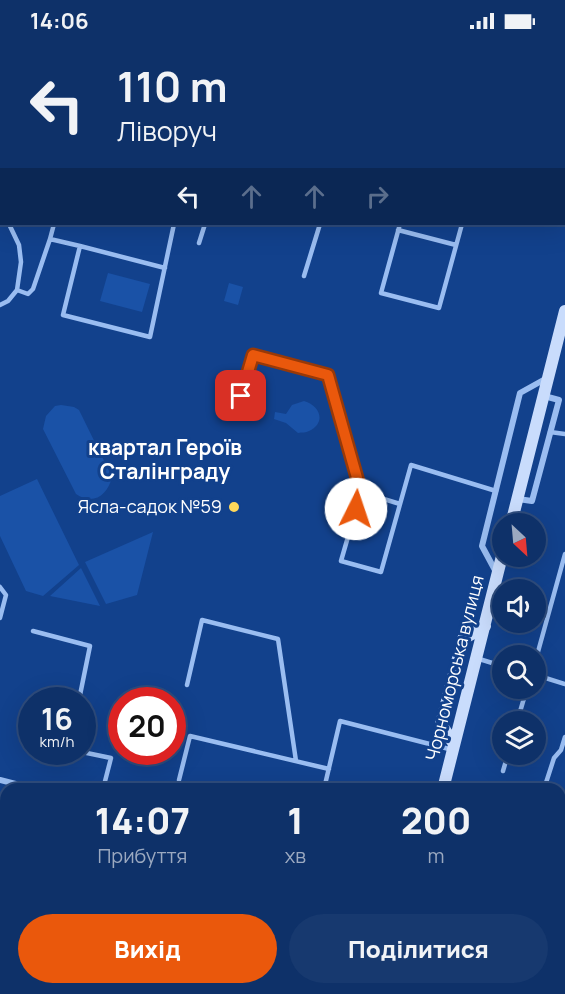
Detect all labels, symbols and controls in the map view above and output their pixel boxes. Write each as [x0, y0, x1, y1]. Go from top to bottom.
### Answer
text: 14:06 [30, 6, 89, 36]
text: 110 m [117, 57, 228, 115]
icon: left [18, 66, 96, 144]
text: Ліворуч [117, 112, 217, 149]
icon: left [172, 180, 205, 213]
icon: ahead [235, 180, 268, 213]
icon: ahead [298, 180, 331, 213]
icon: right [361, 180, 394, 213]
pin [215, 370, 266, 421]
icon: arrive [224, 379, 257, 412]
district label: квартал Героїв Сталінграду [88, 433, 242, 485]
position arrow [324, 477, 388, 541]
place label: Ясла-садок №59 [78, 494, 222, 518]
marker: Ясла-садок №59 [227, 500, 241, 514]
north arrow [492, 513, 546, 567]
map controls [492, 513, 546, 765]
street label: Чорноморська вулиця [419, 572, 489, 763]
button: sound [492, 579, 546, 633]
button: search [492, 645, 546, 699]
speed limit sign: 20 [108, 687, 186, 765]
text: 16 [41, 698, 73, 739]
button: layers [492, 711, 546, 765]
text: km/h [40, 731, 74, 752]
text: 14:07 [95, 796, 190, 845]
text: 1 [287, 796, 304, 845]
text: 200 [401, 796, 471, 845]
text: Прибуття [98, 842, 187, 869]
text: хв [285, 842, 306, 869]
text: m [428, 842, 445, 869]
button: Вихід [18, 914, 277, 983]
button: Поділитися [289, 914, 548, 983]

